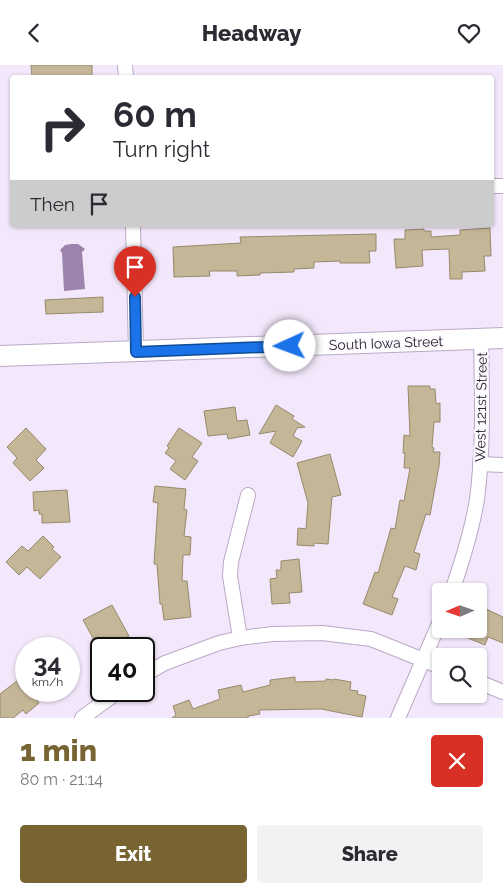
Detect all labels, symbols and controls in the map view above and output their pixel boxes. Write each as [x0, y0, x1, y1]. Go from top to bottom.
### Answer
icon: back [20, 19, 48, 47]
icon: heart [455, 19, 483, 47]
text: Headway [202, 20, 301, 46]
text: 60 m [113, 94, 197, 135]
icon: right [30, 95, 95, 160]
text: Turn right [113, 136, 210, 162]
icon: arrive [85, 190, 113, 218]
text: Then [30, 193, 75, 215]
pin [114, 246, 156, 297]
icon: arrive [121, 253, 149, 281]
position arrow [263, 319, 315, 371]
street label: South Iowa Street [329, 333, 444, 353]
street label: West 121st Street [472, 352, 490, 462]
north arrow [432, 583, 488, 637]
map controls [432, 583, 487, 703]
speed limit sign: 40 [90, 637, 155, 702]
text: 34 [33, 648, 62, 678]
button: search [432, 648, 487, 703]
text: km/h [32, 675, 63, 689]
text: 1 min [20, 733, 97, 768]
button: close [431, 735, 483, 787]
text: 80 m · 21:14 [20, 770, 103, 789]
button: Exit [20, 825, 247, 883]
button: Share [257, 825, 483, 883]

